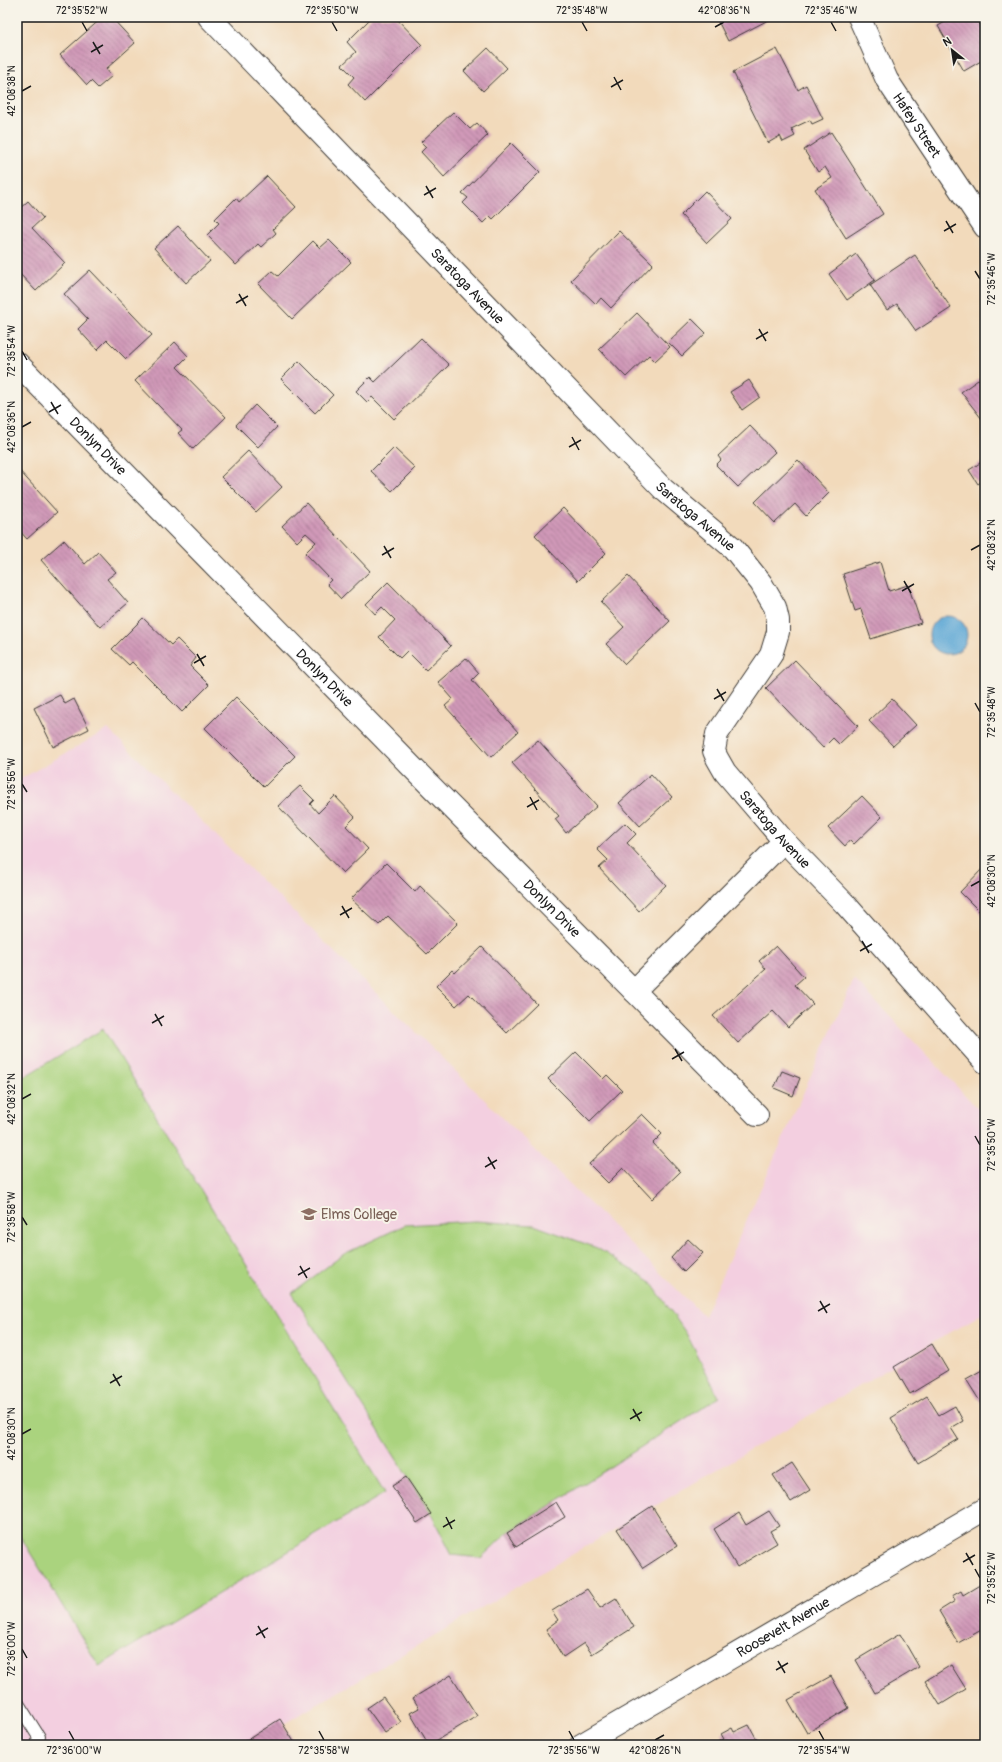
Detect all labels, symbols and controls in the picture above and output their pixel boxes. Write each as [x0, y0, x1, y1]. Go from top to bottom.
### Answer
text: 72°35'52"W [56, 5, 108, 17]
text: 72°35'50"W [305, 5, 359, 17]
text: 72°35'48"W [556, 5, 608, 17]
text: 42°08'36"N [698, 5, 750, 17]
text: 72°35'46"W [805, 5, 858, 17]
north arrow [932, 30, 972, 70]
text: N [941, 34, 954, 49]
text: 42°08'38"N [6, 65, 18, 117]
street label: Hafey Street [889, 90, 944, 161]
street label: Saratoga Avenue [427, 245, 508, 328]
text: 72°35'46"W [986, 252, 998, 305]
text: 72°35'54"W [6, 325, 18, 377]
text: 42°08'36"N [6, 401, 18, 453]
street label: Donlyn Drive [66, 414, 130, 479]
street label: Saratoga Avenue [651, 478, 738, 555]
text: 42°08'32"N [986, 519, 998, 571]
street label: Donlyn Drive [292, 645, 356, 711]
text: 72°35'48"W [986, 686, 998, 738]
text: 72°35'56"W [6, 758, 18, 810]
street label: Saratoga Avenue [735, 787, 814, 872]
text: 42°08'30"N [986, 854, 998, 907]
street label: Donlyn Drive [520, 876, 584, 941]
text: 42°08'32"N [6, 1073, 18, 1125]
text: 72°35'50"W [986, 1118, 998, 1172]
text: 72°35'58"W [6, 1191, 18, 1243]
school or university icon: Elms College [300, 1205, 318, 1223]
place label: Elms College [321, 1206, 397, 1223]
text: 42°08'30"N [6, 1407, 18, 1460]
text: 72°35'52"W [986, 1552, 998, 1604]
street label: Roosevelt Avenue [734, 1594, 833, 1661]
text: 72°36'00"W [6, 1621, 18, 1676]
text: 72°36'00"W [47, 1745, 102, 1757]
text: 72°35'58"W [298, 1745, 350, 1757]
text: 72°35'56"W [548, 1745, 600, 1757]
text: 42°08'26"N [629, 1745, 681, 1757]
text: 72°35'54"W [798, 1745, 850, 1757]

